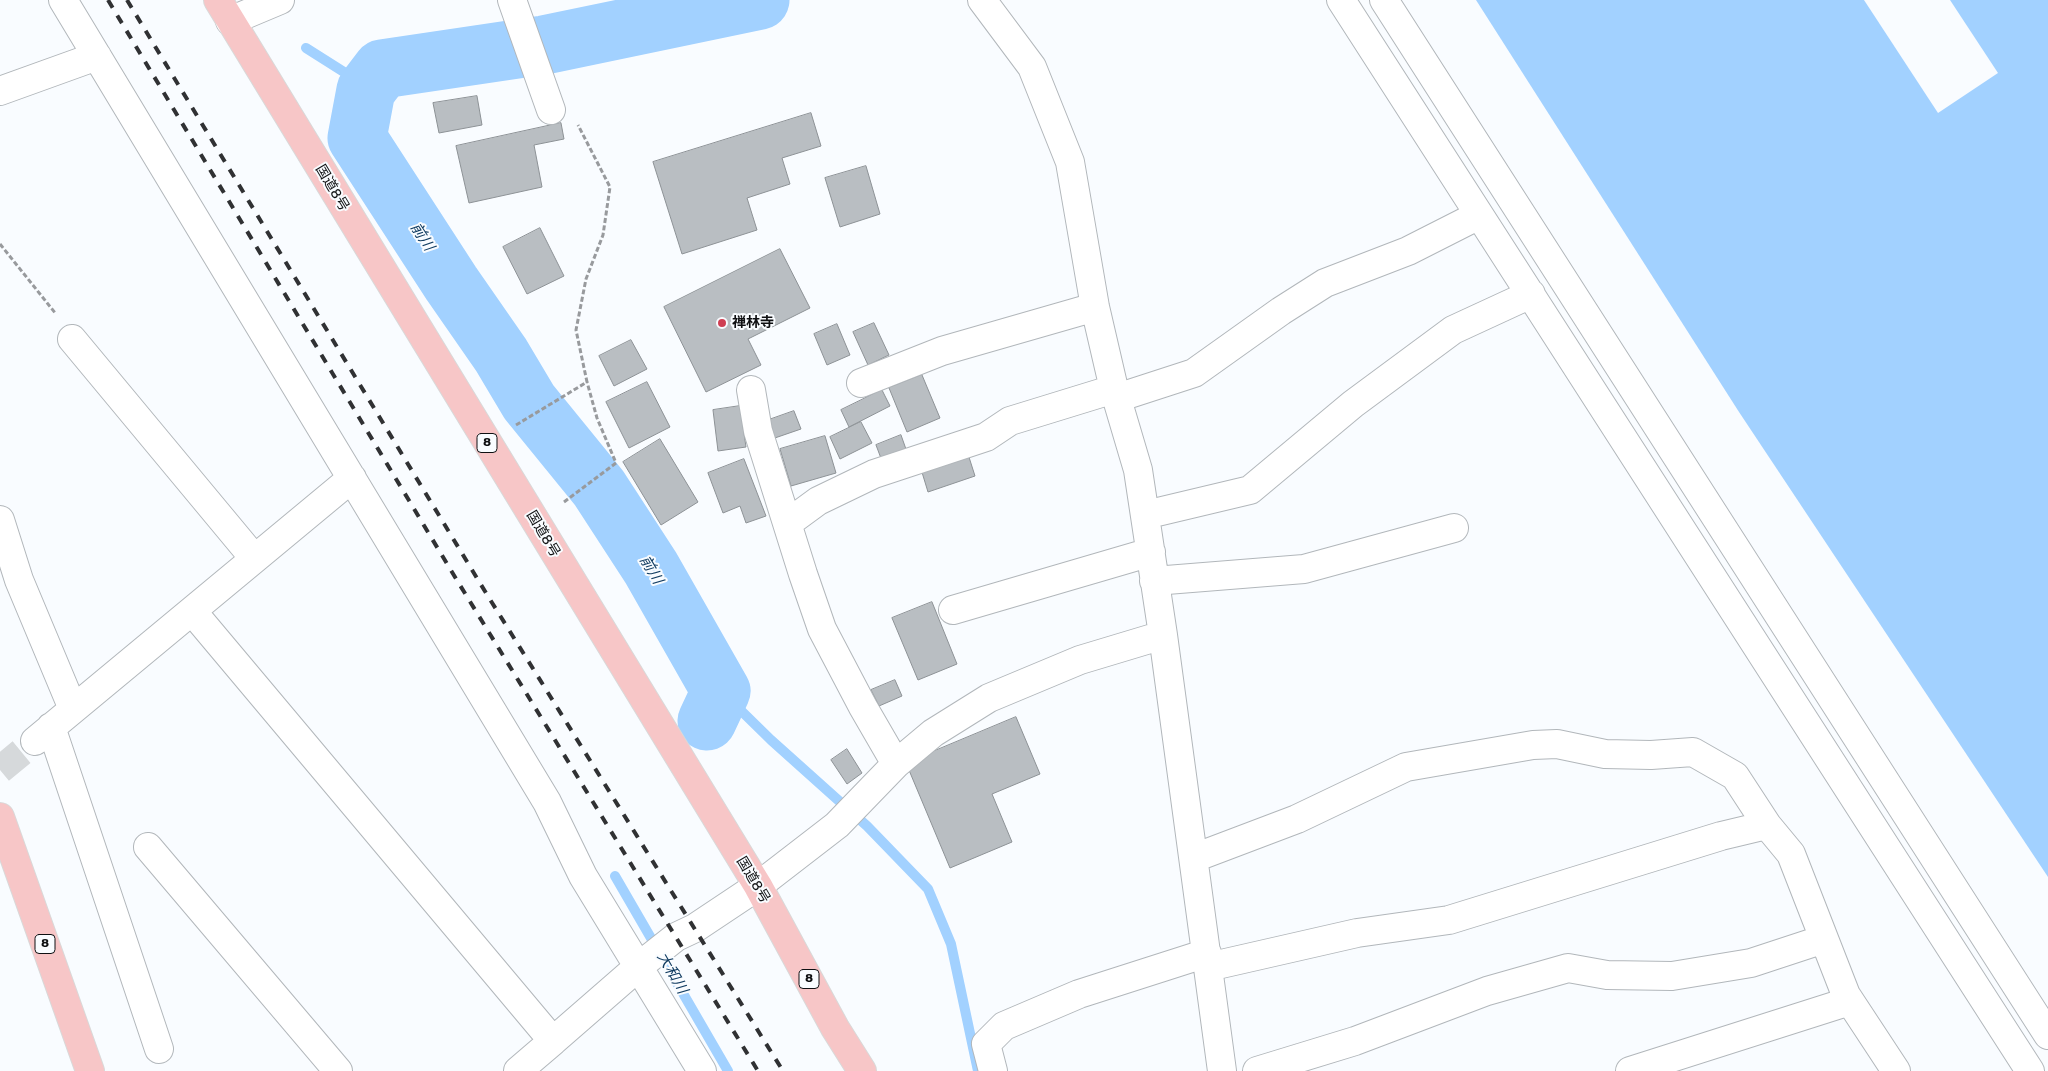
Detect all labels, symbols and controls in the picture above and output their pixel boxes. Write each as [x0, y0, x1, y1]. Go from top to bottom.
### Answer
street label: 国道8号 [312, 162, 352, 214]
water label: 前川 [406, 220, 438, 254]
place label: 禅林寺 [732, 315, 774, 331]
marker: 禅林寺 [716, 317, 728, 329]
road number: 8 [477, 433, 497, 452]
street label: 国道8号 [523, 508, 563, 560]
water label: 前川 [636, 553, 666, 587]
street label: 国道8号 [733, 854, 773, 906]
road number: 8 [35, 934, 55, 954]
water label: 大和川 [653, 949, 691, 997]
road number: 8 [799, 970, 819, 989]

